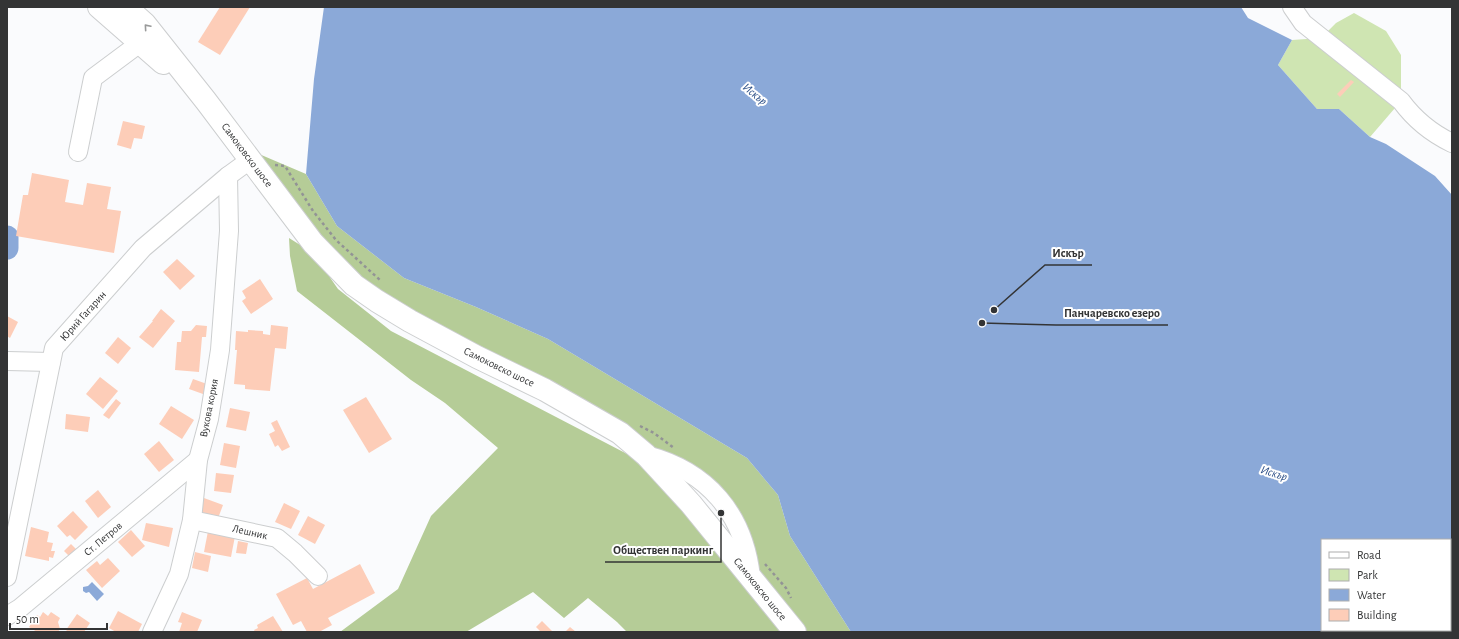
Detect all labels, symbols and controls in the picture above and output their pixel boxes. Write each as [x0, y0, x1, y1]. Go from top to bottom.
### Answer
one-way arrow [144, 24, 151, 32]
water label: Искър [740, 81, 769, 108]
street label: Самоковско шосе [219, 121, 275, 189]
callout: Искър [1045, 241, 1092, 265]
text: Искър [1052, 247, 1084, 259]
street label: Юрий Гагарин [58, 289, 108, 343]
callout: Панчаревско езеро [1056, 301, 1168, 325]
text: Панчаревско езеро [1064, 307, 1160, 319]
street label: Самоковско шосе [462, 345, 536, 389]
street label: Вукова кория [198, 378, 220, 438]
water label: Искър [1259, 463, 1289, 484]
street label: Ст. Петров [82, 520, 124, 558]
street label: Лешник [231, 523, 269, 541]
callout: Обществен паркинг [605, 538, 721, 562]
legend [1321, 539, 1451, 631]
text: Обществен паркинг [613, 544, 714, 556]
text: Road [1357, 549, 1381, 561]
street label: Самоковско шосе [731, 556, 789, 622]
text: Park [1357, 569, 1378, 581]
text: Water [1357, 589, 1386, 601]
scale bar [10, 605, 107, 631]
text: Building [1357, 609, 1397, 621]
text: 50 m [16, 613, 39, 625]

